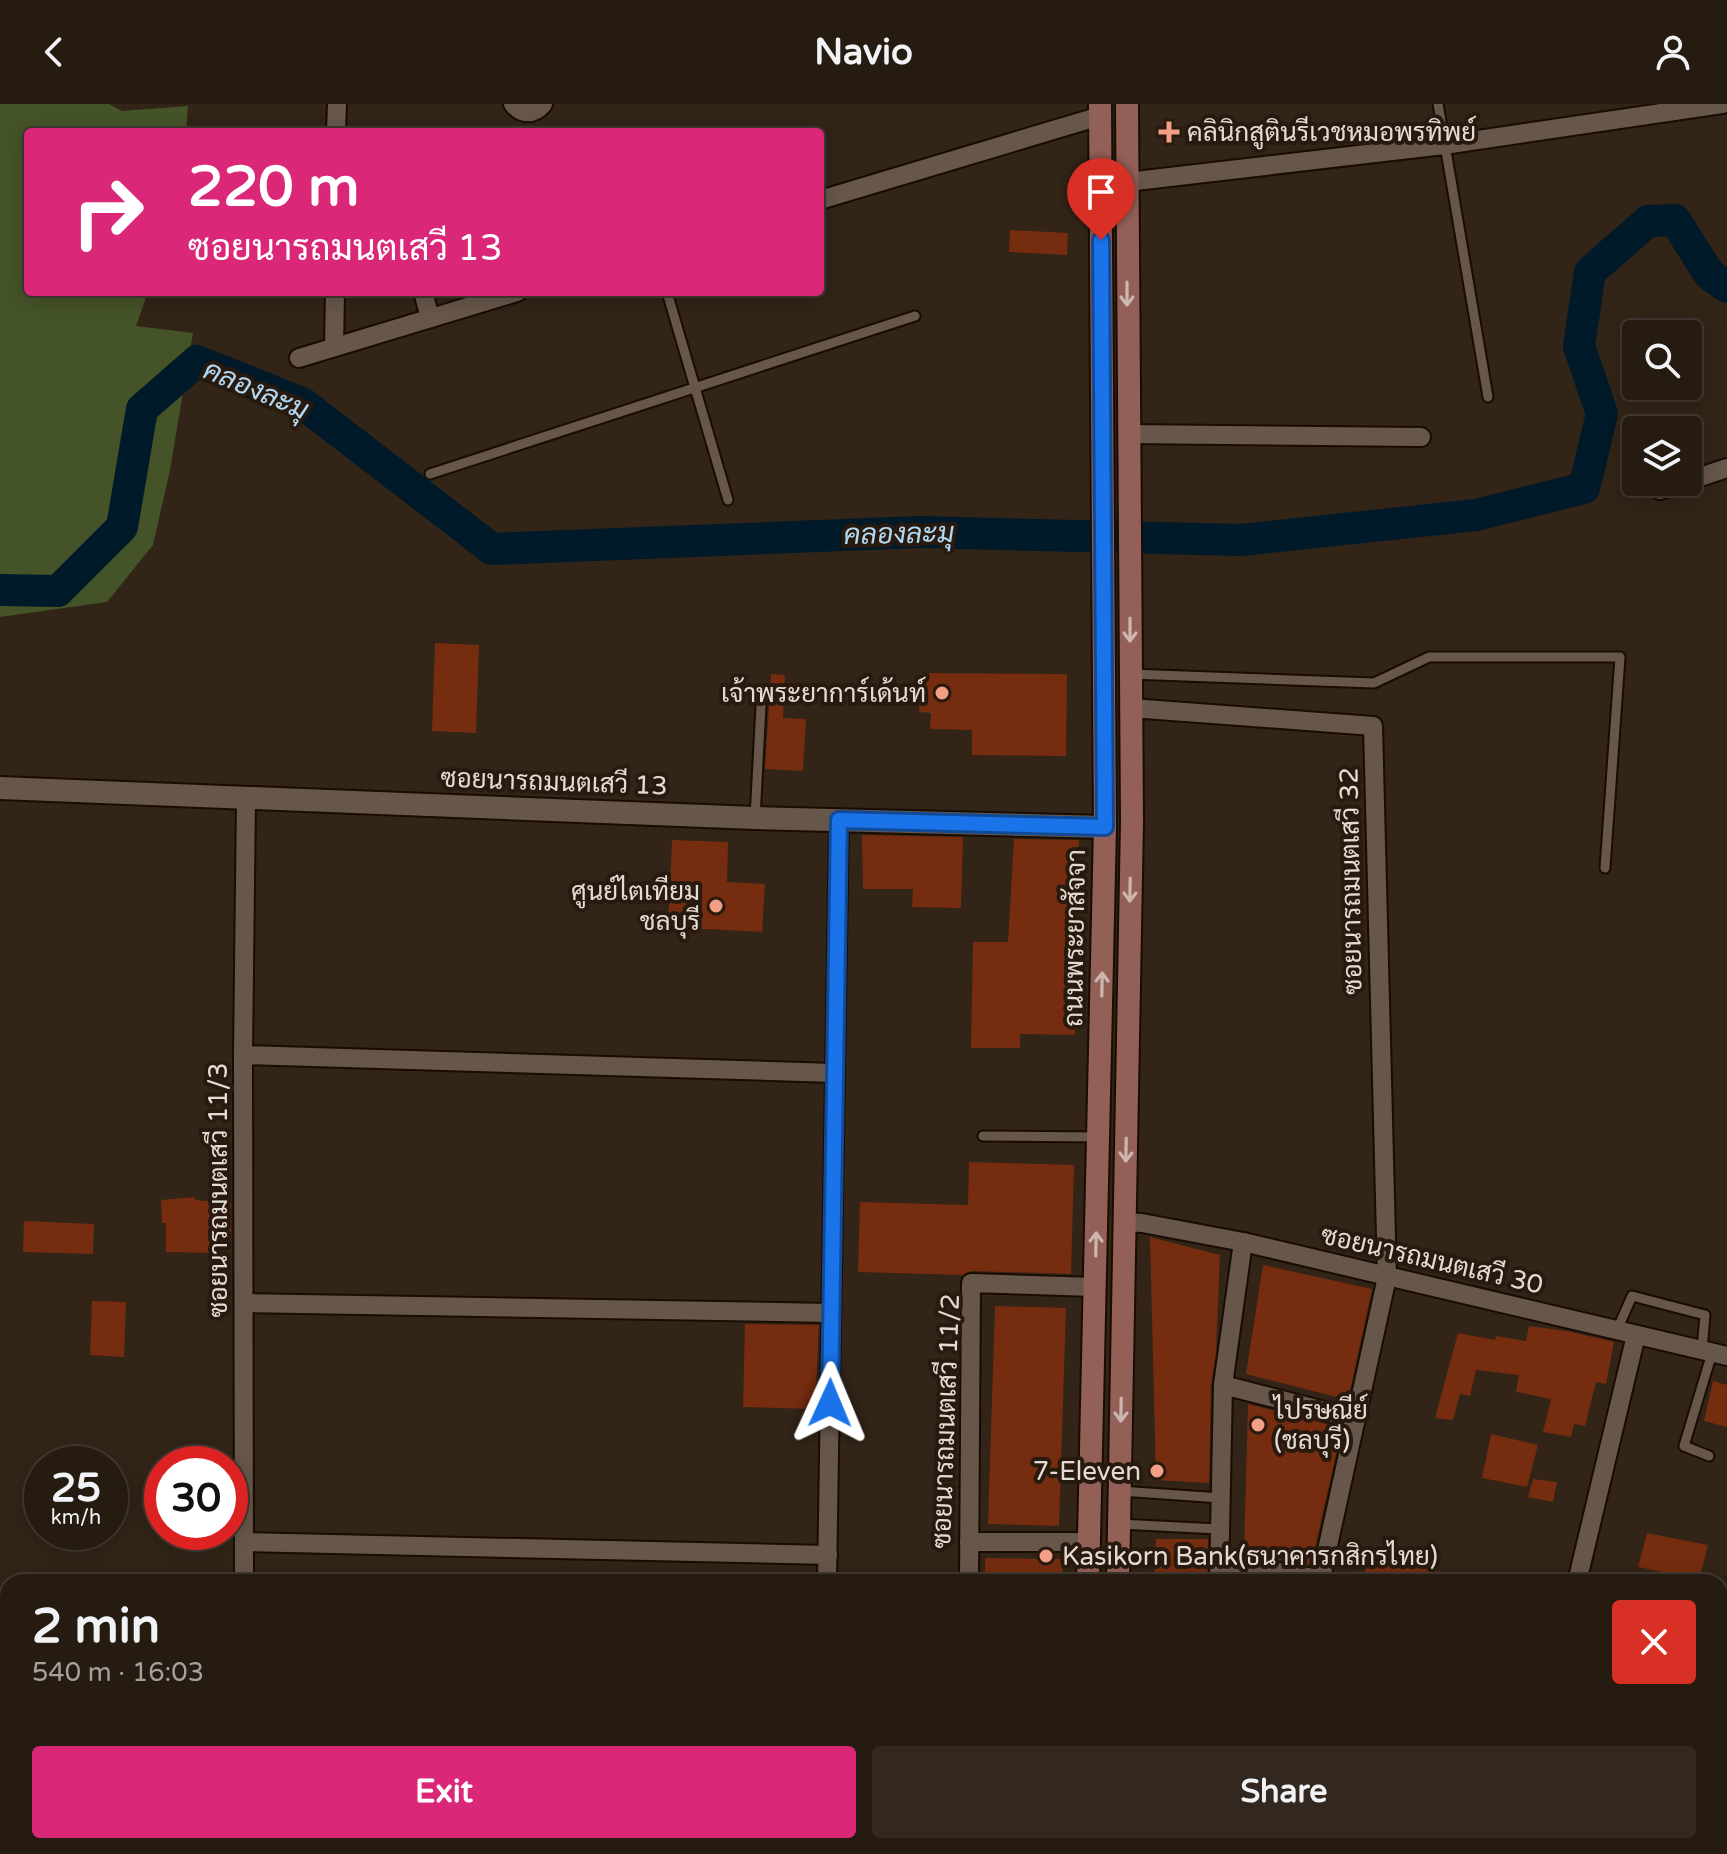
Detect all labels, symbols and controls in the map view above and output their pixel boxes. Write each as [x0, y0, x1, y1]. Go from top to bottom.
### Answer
icon: back [32, 30, 76, 74]
icon: person [1651, 30, 1695, 74]
text: Navio [814, 31, 913, 74]
place label: คลินิกสูตินรีเวชหมอพรทิพย์ [1187, 115, 1476, 150]
marker: คลินิกสูตินรีเวชหมอพรทิพย์ [1158, 121, 1180, 143]
text: 220 m [188, 154, 359, 221]
pin [1067, 158, 1135, 240]
icon: right [56, 160, 160, 264]
icon: arrive [1079, 170, 1123, 214]
text: ซอยนารถมนตเสวี 13 [188, 227, 503, 270]
one-way arrow [1119, 280, 1135, 307]
map controls [1622, 320, 1702, 496]
button: search [1622, 320, 1702, 400]
water label: คลองละมุ [198, 353, 314, 429]
button: layers [1622, 416, 1702, 496]
water label: คลองละมุ [843, 516, 955, 554]
one-way arrow [1122, 616, 1138, 643]
place label: เจ้าพระยาการ์เด้นท์ [721, 676, 926, 709]
marker: เจ้าพระยาการ์เด้นท์ [933, 684, 951, 702]
street label: ซอยนารถมนตเสวี 13 [440, 762, 668, 801]
street label: ซอยนารถมนตเสวี 32 [1333, 767, 1368, 995]
street label: ถนนพระยาสัจจา [1057, 849, 1092, 1027]
place label: ศูนย์ไตเทียม ชลบุรี [571, 874, 700, 939]
one-way arrow [1123, 876, 1138, 903]
marker: ศูนย์ไตเทียม ชลบุรี [707, 897, 725, 915]
one-way arrow [1094, 971, 1109, 998]
street label: ซอยนารถมนตเสวี 11/3 [202, 1062, 234, 1318]
one-way arrow [1118, 1136, 1133, 1163]
street label: ซอยนารถมนตเสวี 30 [1318, 1218, 1546, 1301]
one-way arrow [1088, 1231, 1103, 1258]
street label: ซอยนารถมนตเสวี 11/2 [925, 1293, 966, 1549]
position arrow [788, 1361, 872, 1445]
place label: ไปรษณีย์ (ชลบุรี) [1272, 1393, 1368, 1458]
one-way arrow [1113, 1396, 1129, 1423]
marker: ไปรษณีย์ (ชลบุรี) [1249, 1416, 1267, 1434]
speed limit sign: 30 [144, 1446, 248, 1550]
place label: 7-Eleven [1033, 1456, 1141, 1487]
marker: 7-Eleven [1148, 1462, 1166, 1480]
text: 25 [51, 1464, 101, 1512]
text: km/h [51, 1506, 101, 1530]
place label: Kasikorn Bank(ธนาคารกสิกรไทย) [1062, 1540, 1438, 1572]
marker: Kasikorn Bank(ธนาคารกสิกรไทย) [1037, 1547, 1055, 1565]
text: 2 min [32, 1598, 160, 1656]
button: close [1612, 1600, 1696, 1684]
text: 540 m · 16:03 [32, 1657, 204, 1688]
button: Exit [32, 1746, 856, 1838]
button: Share [872, 1746, 1696, 1838]

